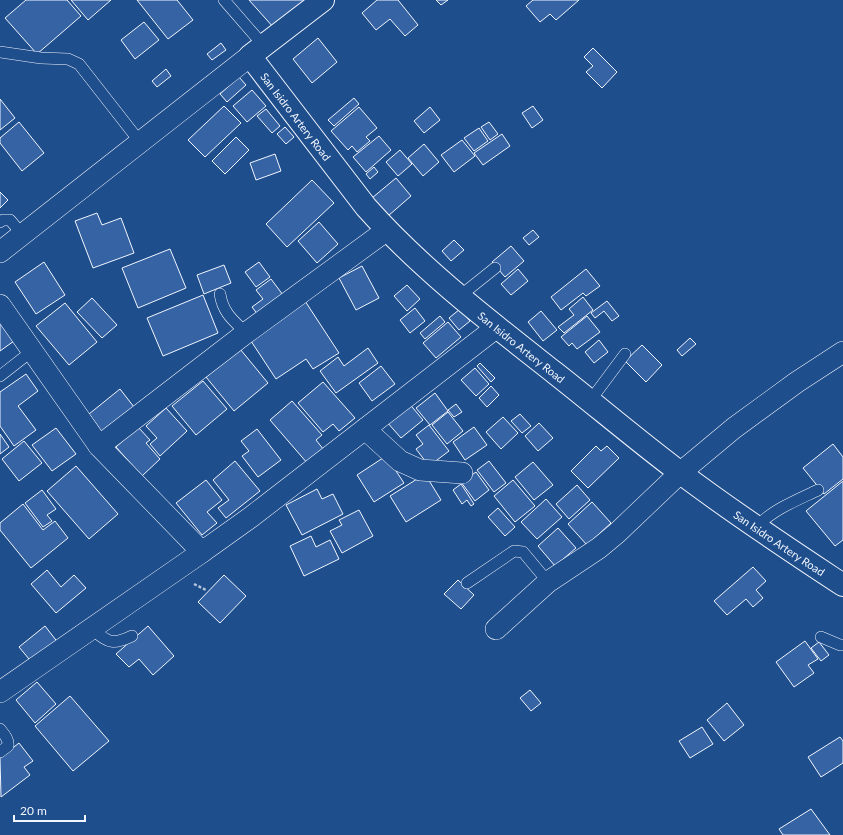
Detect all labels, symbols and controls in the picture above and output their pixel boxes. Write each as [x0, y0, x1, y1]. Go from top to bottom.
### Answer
street label: San Isidro Artery Road [258, 70, 334, 163]
street label: San Isidro Artery Road [476, 308, 568, 385]
street label: San Isidro Artery Road [732, 507, 828, 578]
scale bar [14, 797, 85, 823]
text: 20 m [20, 803, 47, 818]

